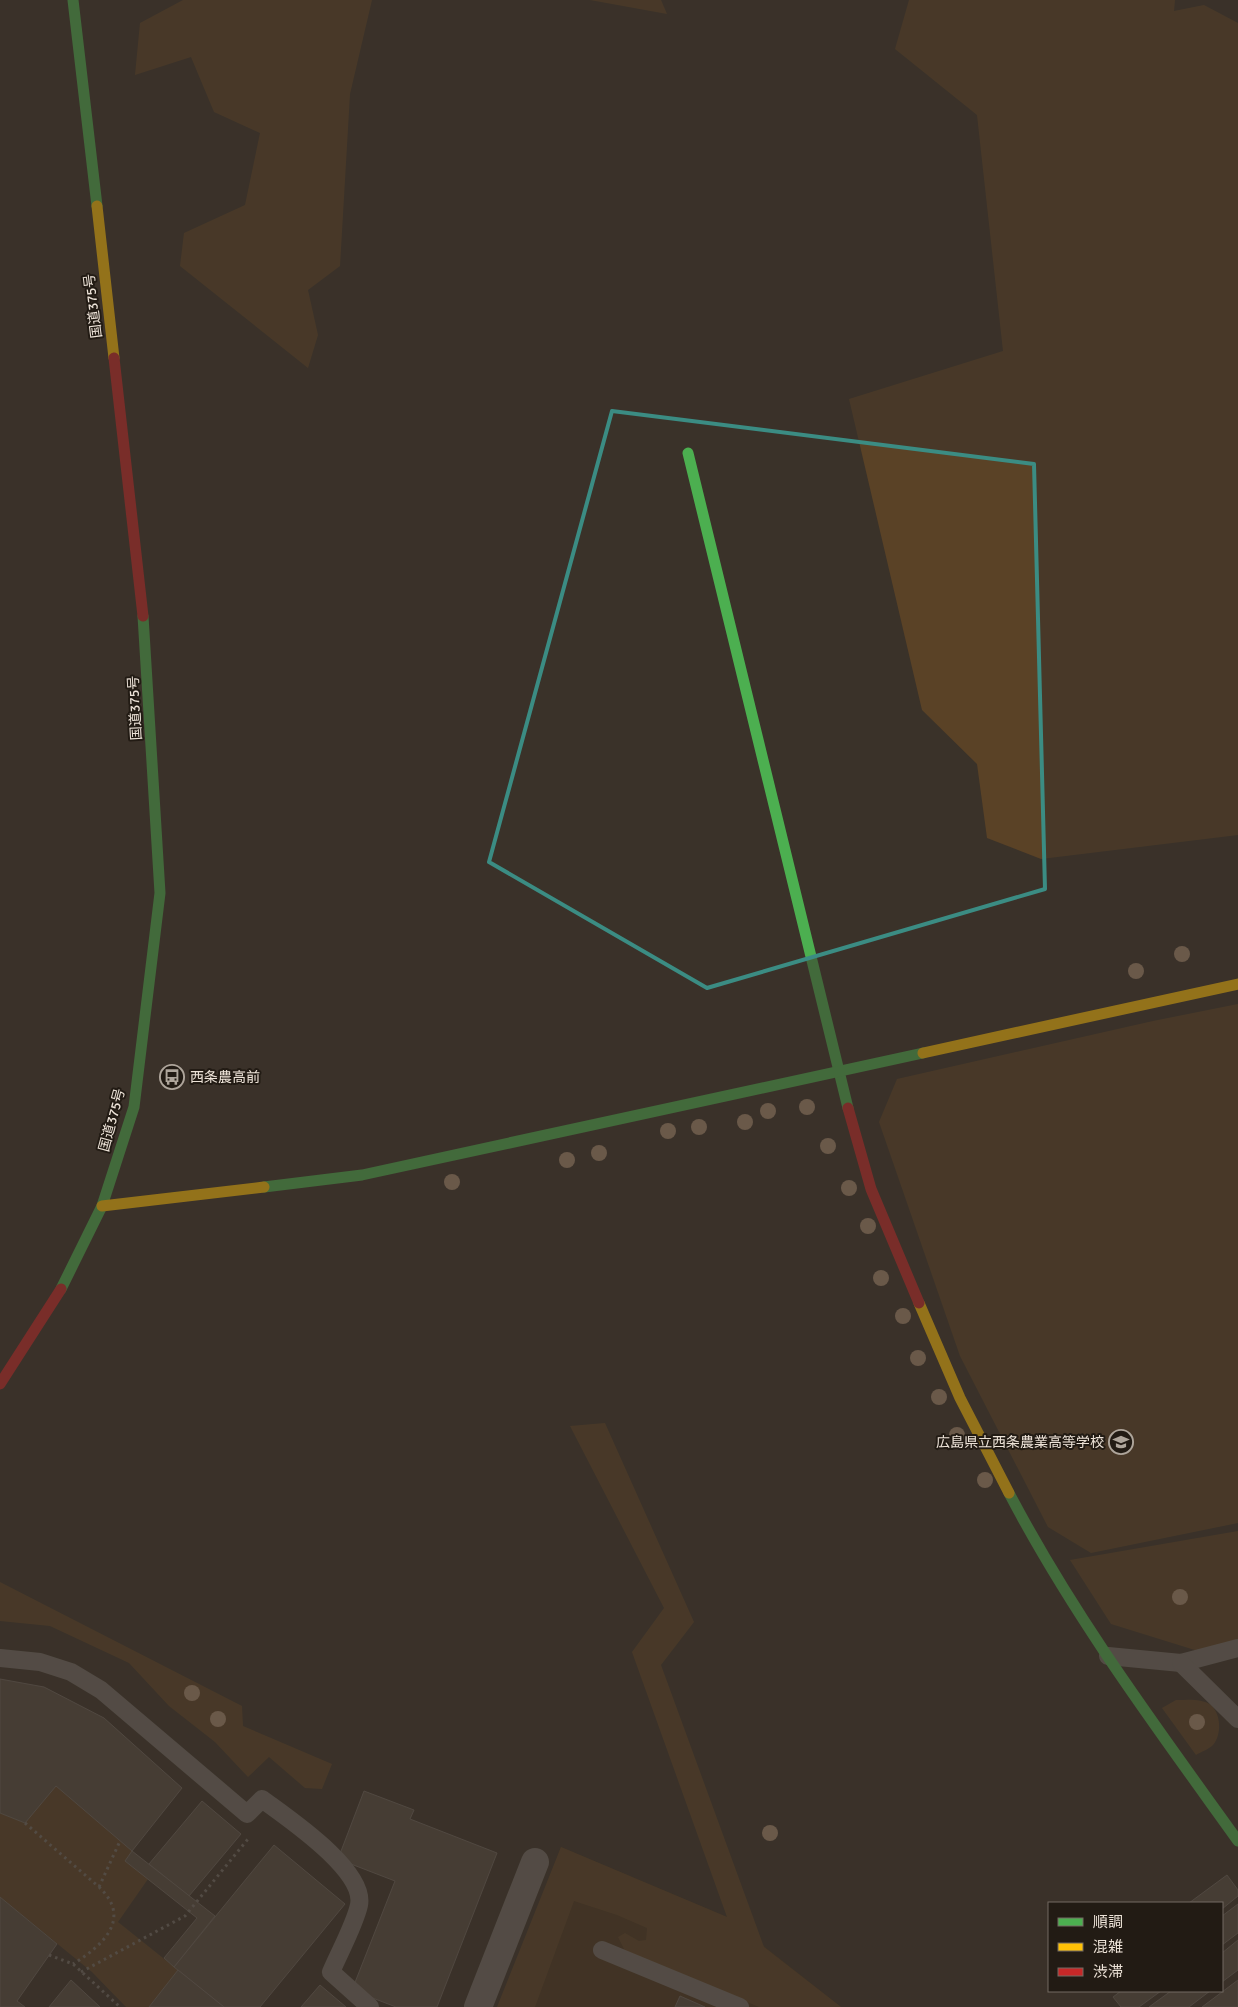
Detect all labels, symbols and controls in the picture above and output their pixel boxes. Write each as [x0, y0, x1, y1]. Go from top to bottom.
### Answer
street label: 国道375号 [81, 273, 105, 339]
street label: 国道375号 [125, 675, 145, 741]
bus stop icon: 西条農高前 [159, 1064, 185, 1090]
place label: 西条農高前 [190, 1069, 260, 1086]
street label: 国道375号 [95, 1087, 129, 1153]
school or university icon: 広島県立西条農業高等学校 [1108, 1429, 1134, 1455]
place label: 広島県立西条農業高等学校 [936, 1434, 1104, 1451]
legend [1048, 1902, 1223, 1992]
text: 順調 [1093, 1913, 1123, 1931]
text: 混雑 [1093, 1938, 1123, 1956]
text: 渋滞 [1093, 1963, 1123, 1981]

